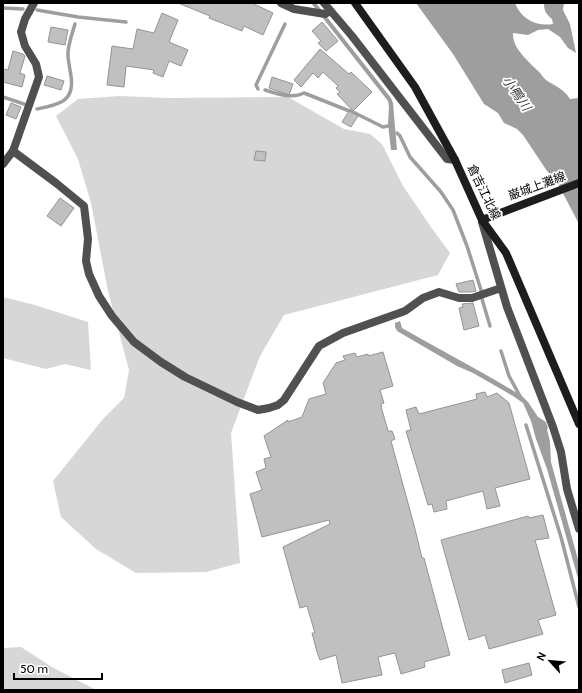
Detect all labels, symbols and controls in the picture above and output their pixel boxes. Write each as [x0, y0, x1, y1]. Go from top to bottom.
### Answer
water label: 小鴨川 [499, 72, 536, 115]
street label: 倉吉江北線 [465, 162, 504, 222]
street label: 巌城上灘線 [506, 168, 568, 203]
north arrow [530, 641, 570, 681]
text: N [533, 650, 549, 663]
scale bar [14, 655, 102, 681]
text: 50 m [20, 661, 48, 676]

